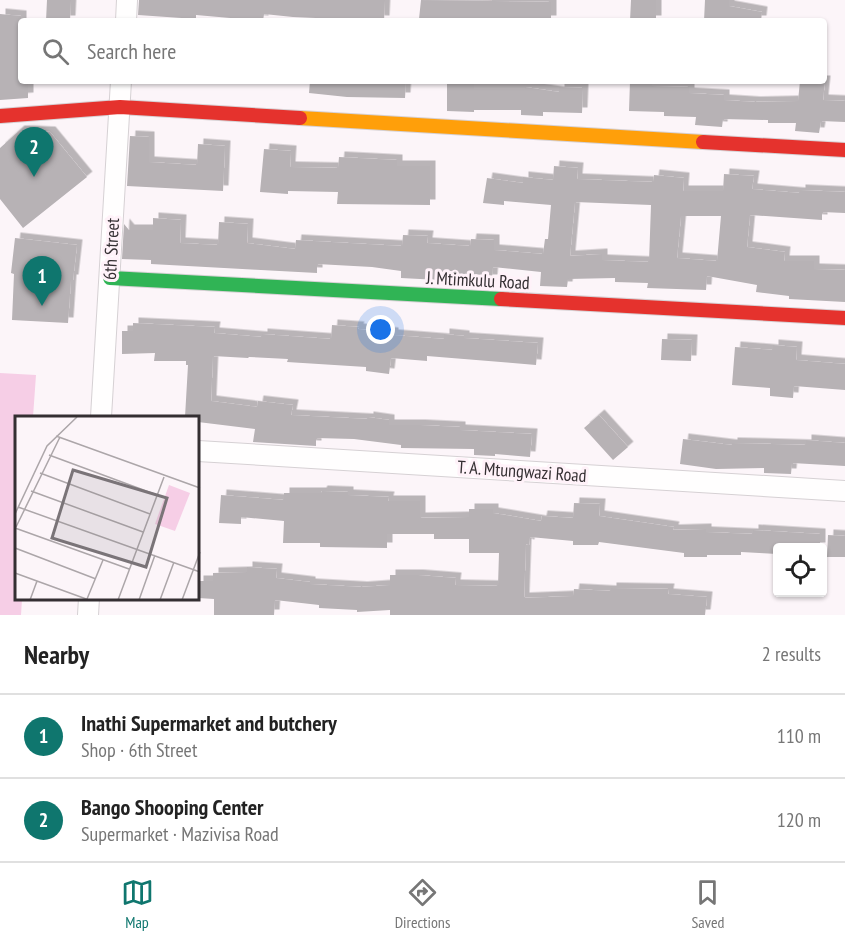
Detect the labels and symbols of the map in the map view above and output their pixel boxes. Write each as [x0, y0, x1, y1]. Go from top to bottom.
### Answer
pin: 2 [15, 128, 54, 177]
street label: 6th Street [98, 217, 124, 281]
pin: 1 [22, 256, 62, 306]
street label: J. Mtimkulu Road [425, 266, 530, 294]
your location [366, 315, 395, 344]
inset map [15, 416, 200, 600]
street label: T. A. Mtungwazi Road [457, 455, 587, 487]

